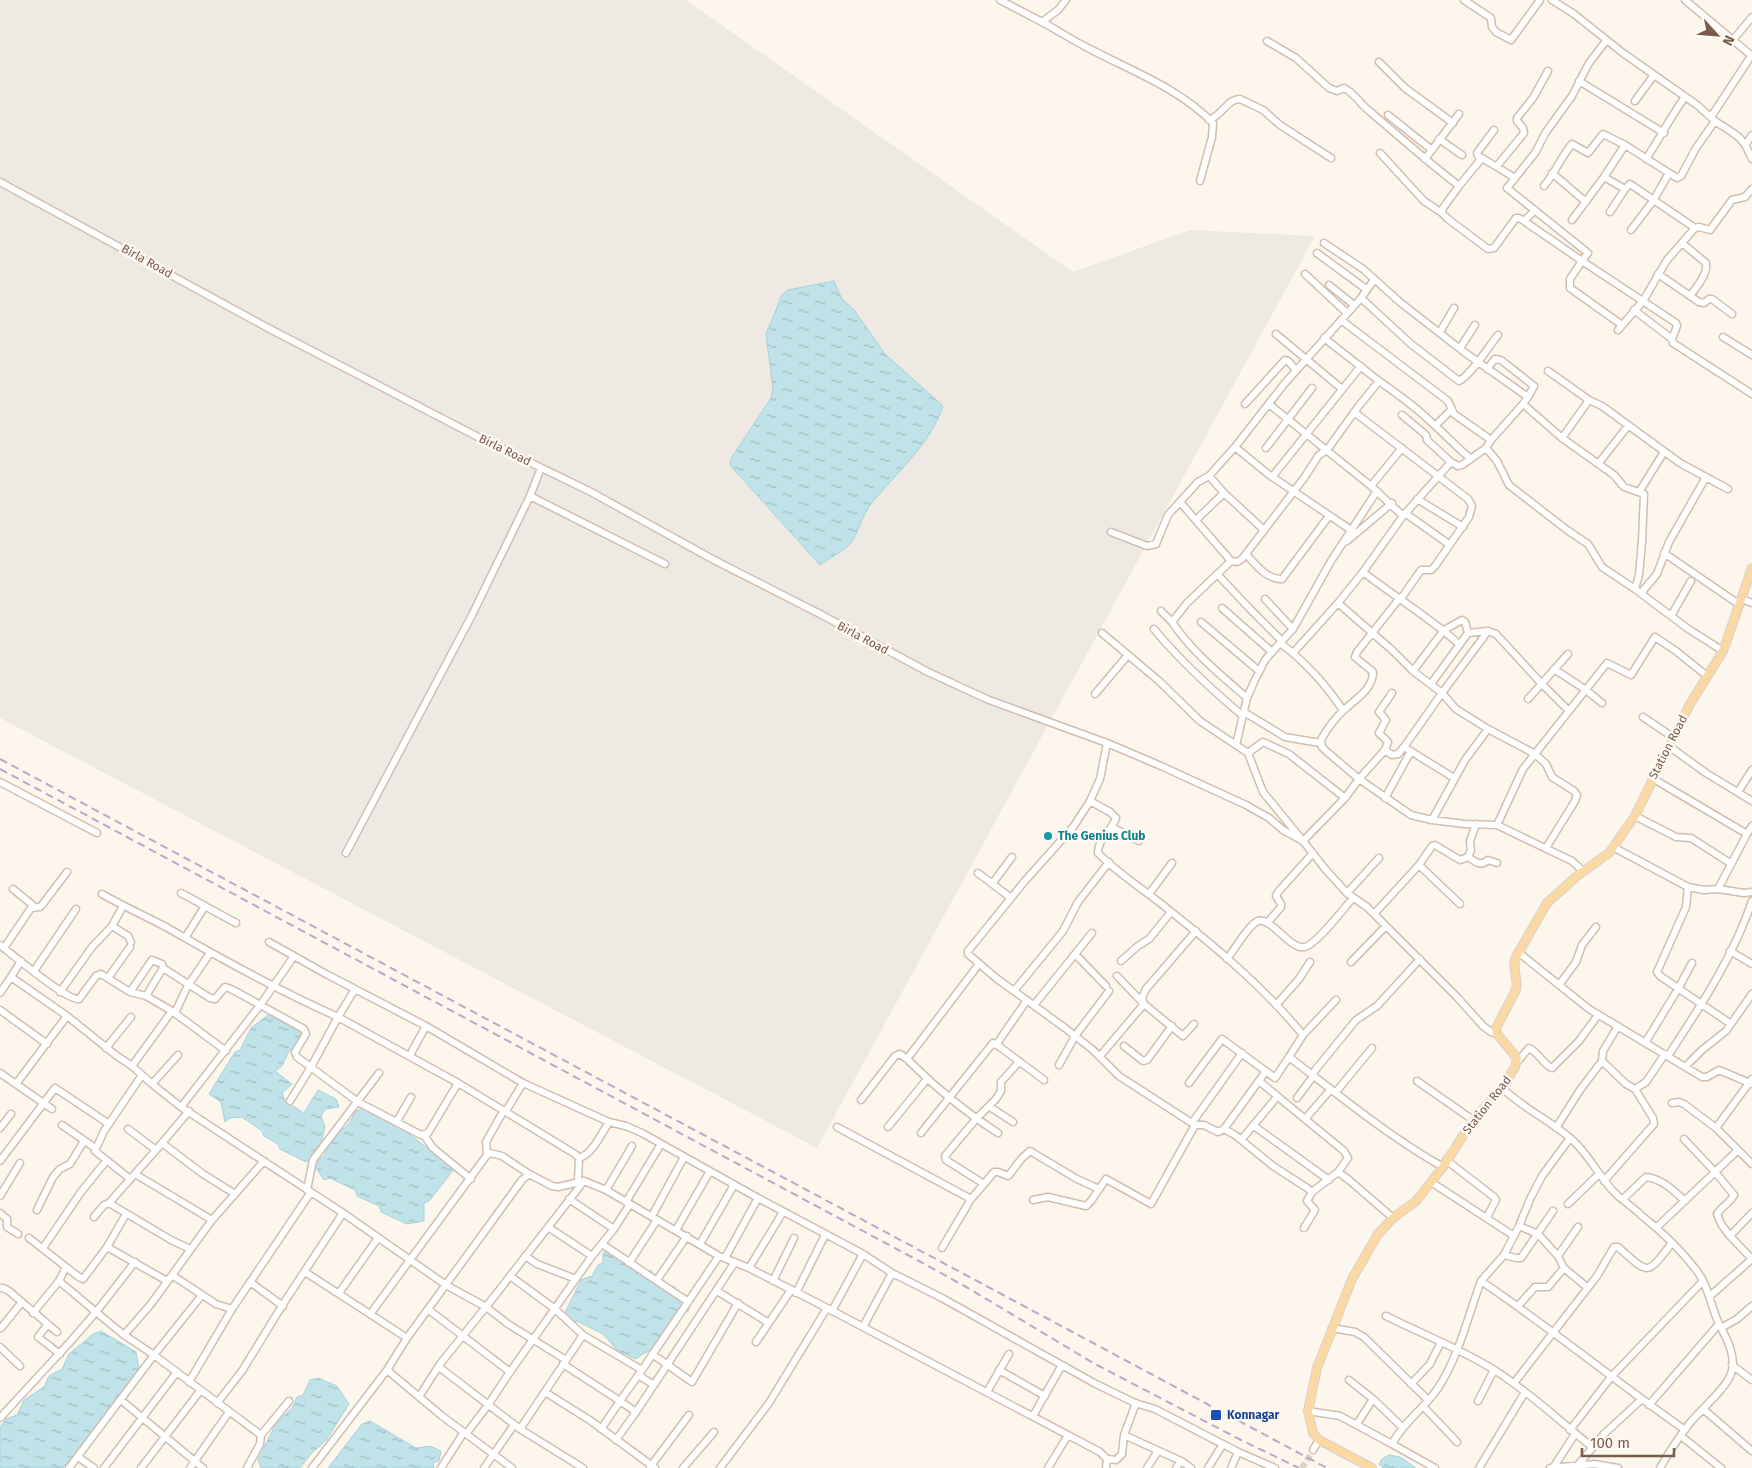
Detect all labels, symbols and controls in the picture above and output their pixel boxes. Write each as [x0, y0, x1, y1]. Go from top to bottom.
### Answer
north arrow [1692, 10, 1742, 60]
text: N [1719, 33, 1738, 48]
street label: Birla Road [119, 241, 175, 281]
street label: Birla Road [477, 431, 533, 469]
street label: Birla Road [835, 619, 891, 657]
street label: Station Road [1646, 713, 1690, 781]
place label: The Genius Club [1058, 829, 1145, 843]
marker: The Genius Club [1042, 830, 1054, 842]
street label: Station Road [1460, 1073, 1514, 1137]
marker: Konnagar [1209, 1408, 1223, 1422]
place label: Konnagar [1227, 1408, 1280, 1422]
scale bar [1582, 1426, 1674, 1458]
text: 100 m [1590, 1434, 1630, 1452]

